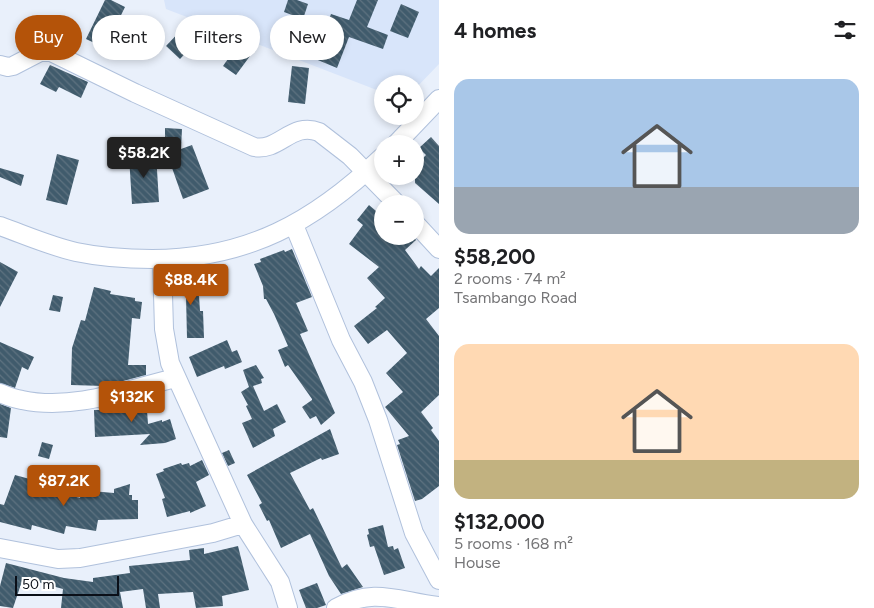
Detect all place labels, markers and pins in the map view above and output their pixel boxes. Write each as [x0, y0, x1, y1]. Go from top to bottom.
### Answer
pin: $58.2K [103, 136, 185, 179]
pin: $88.4K [150, 264, 232, 306]
pin: $132K [97, 380, 167, 423]
pin: $87.2K [23, 464, 105, 507]

